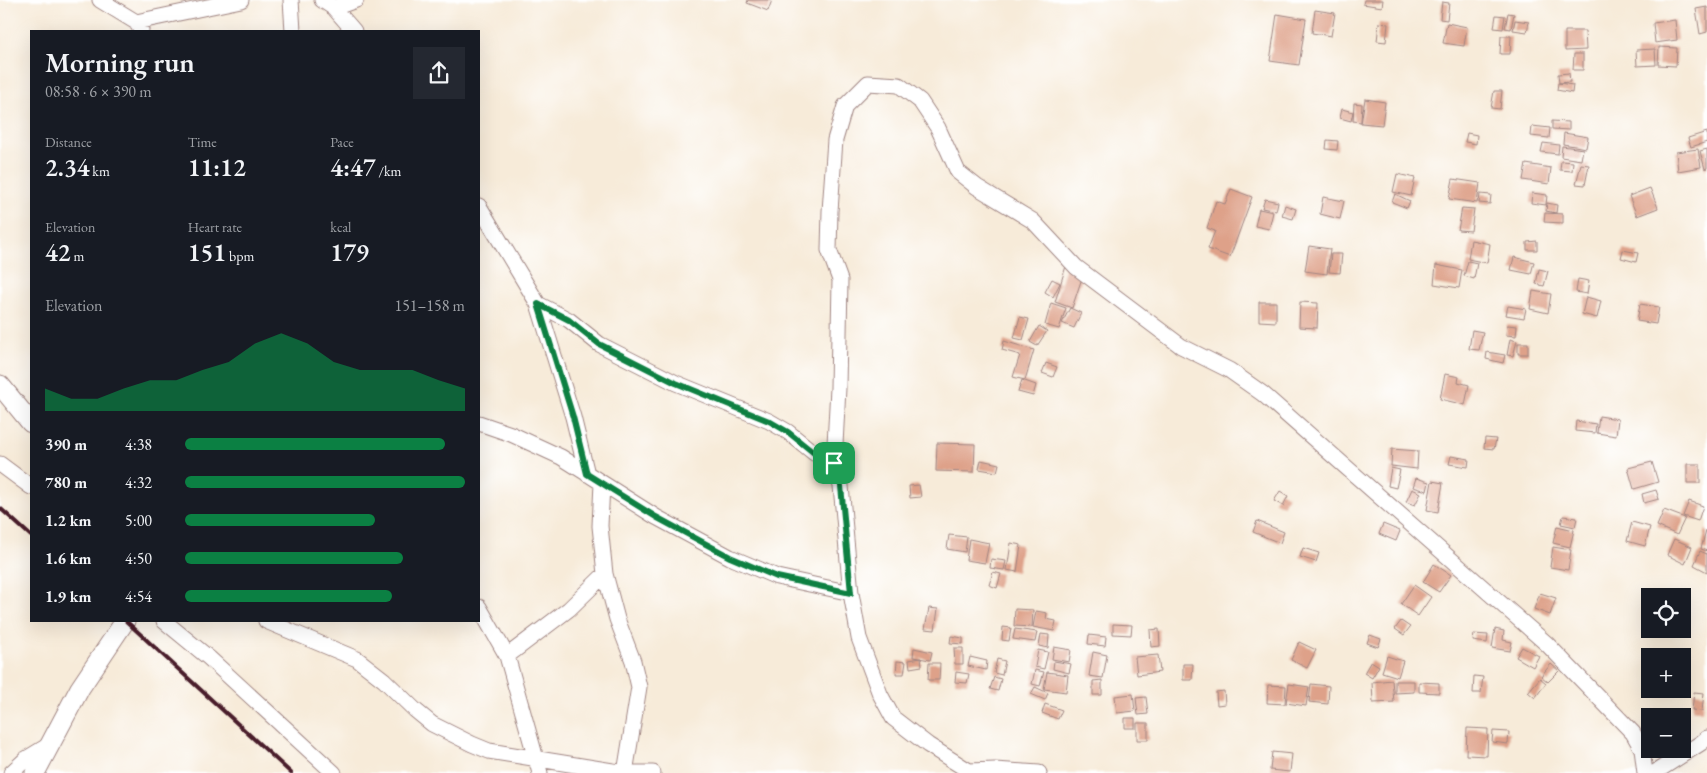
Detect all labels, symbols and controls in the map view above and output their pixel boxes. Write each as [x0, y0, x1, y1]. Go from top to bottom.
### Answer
text: Morning run [45, 44, 195, 80]
button: share [413, 47, 465, 99]
text: 08:58 · 6 × 390 m [45, 81, 152, 102]
text: Distance [45, 133, 92, 151]
text: Time [188, 133, 217, 151]
text: Pace [330, 133, 354, 151]
text: 2.34 [45, 151, 90, 183]
text: 11:12 [188, 151, 246, 183]
text: 4:47 [330, 151, 376, 183]
text: km [90, 162, 110, 180]
text: /km [376, 162, 401, 180]
text: Elevation [45, 218, 95, 236]
text: Heart rate [188, 218, 242, 236]
text: kcal [330, 218, 351, 236]
text: 42 [45, 236, 71, 268]
text: 151 [188, 236, 226, 268]
text: 179 [330, 236, 369, 268]
text: m [71, 247, 84, 265]
text: bpm [226, 247, 254, 265]
text: Elevation [45, 295, 103, 316]
text: 151–158 m [394, 295, 465, 316]
text: 390 m [45, 434, 87, 455]
text: 4:38 [125, 434, 152, 455]
pin [813, 442, 855, 484]
icon: arrive [820, 449, 848, 477]
text: 780 m [45, 472, 87, 493]
text: 4:32 [125, 472, 152, 493]
text: 1.2 km [45, 510, 91, 531]
text: 5:00 [125, 510, 152, 531]
text: 1.6 km [45, 548, 91, 569]
text: 4:50 [125, 548, 152, 569]
text: 1.9 km [45, 586, 91, 607]
text: 4:54 [125, 586, 152, 607]
map controls [1641, 588, 1691, 758]
button: locate [1641, 588, 1691, 638]
button: + [1641, 648, 1691, 698]
button: − [1641, 708, 1691, 758]

